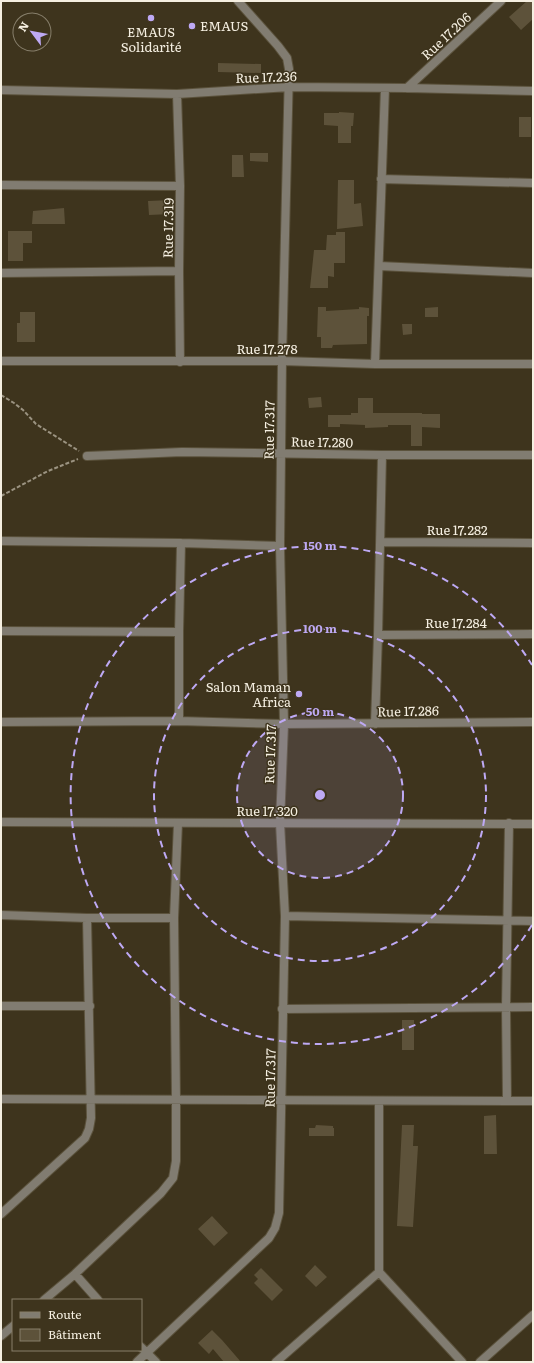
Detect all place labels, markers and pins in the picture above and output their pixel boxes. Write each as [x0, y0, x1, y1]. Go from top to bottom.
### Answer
marker: EMAUS Solidarité [146, 13, 156, 23]
place label: EMAUS [200, 16, 248, 35]
marker: EMAUS [187, 21, 197, 31]
place label: EMAUS Solidarité [121, 22, 182, 56]
place label: Salon Maman Africa [206, 677, 291, 711]
marker: Salon Maman Africa [294, 689, 304, 699]
centre of rings [313, 788, 327, 802]

